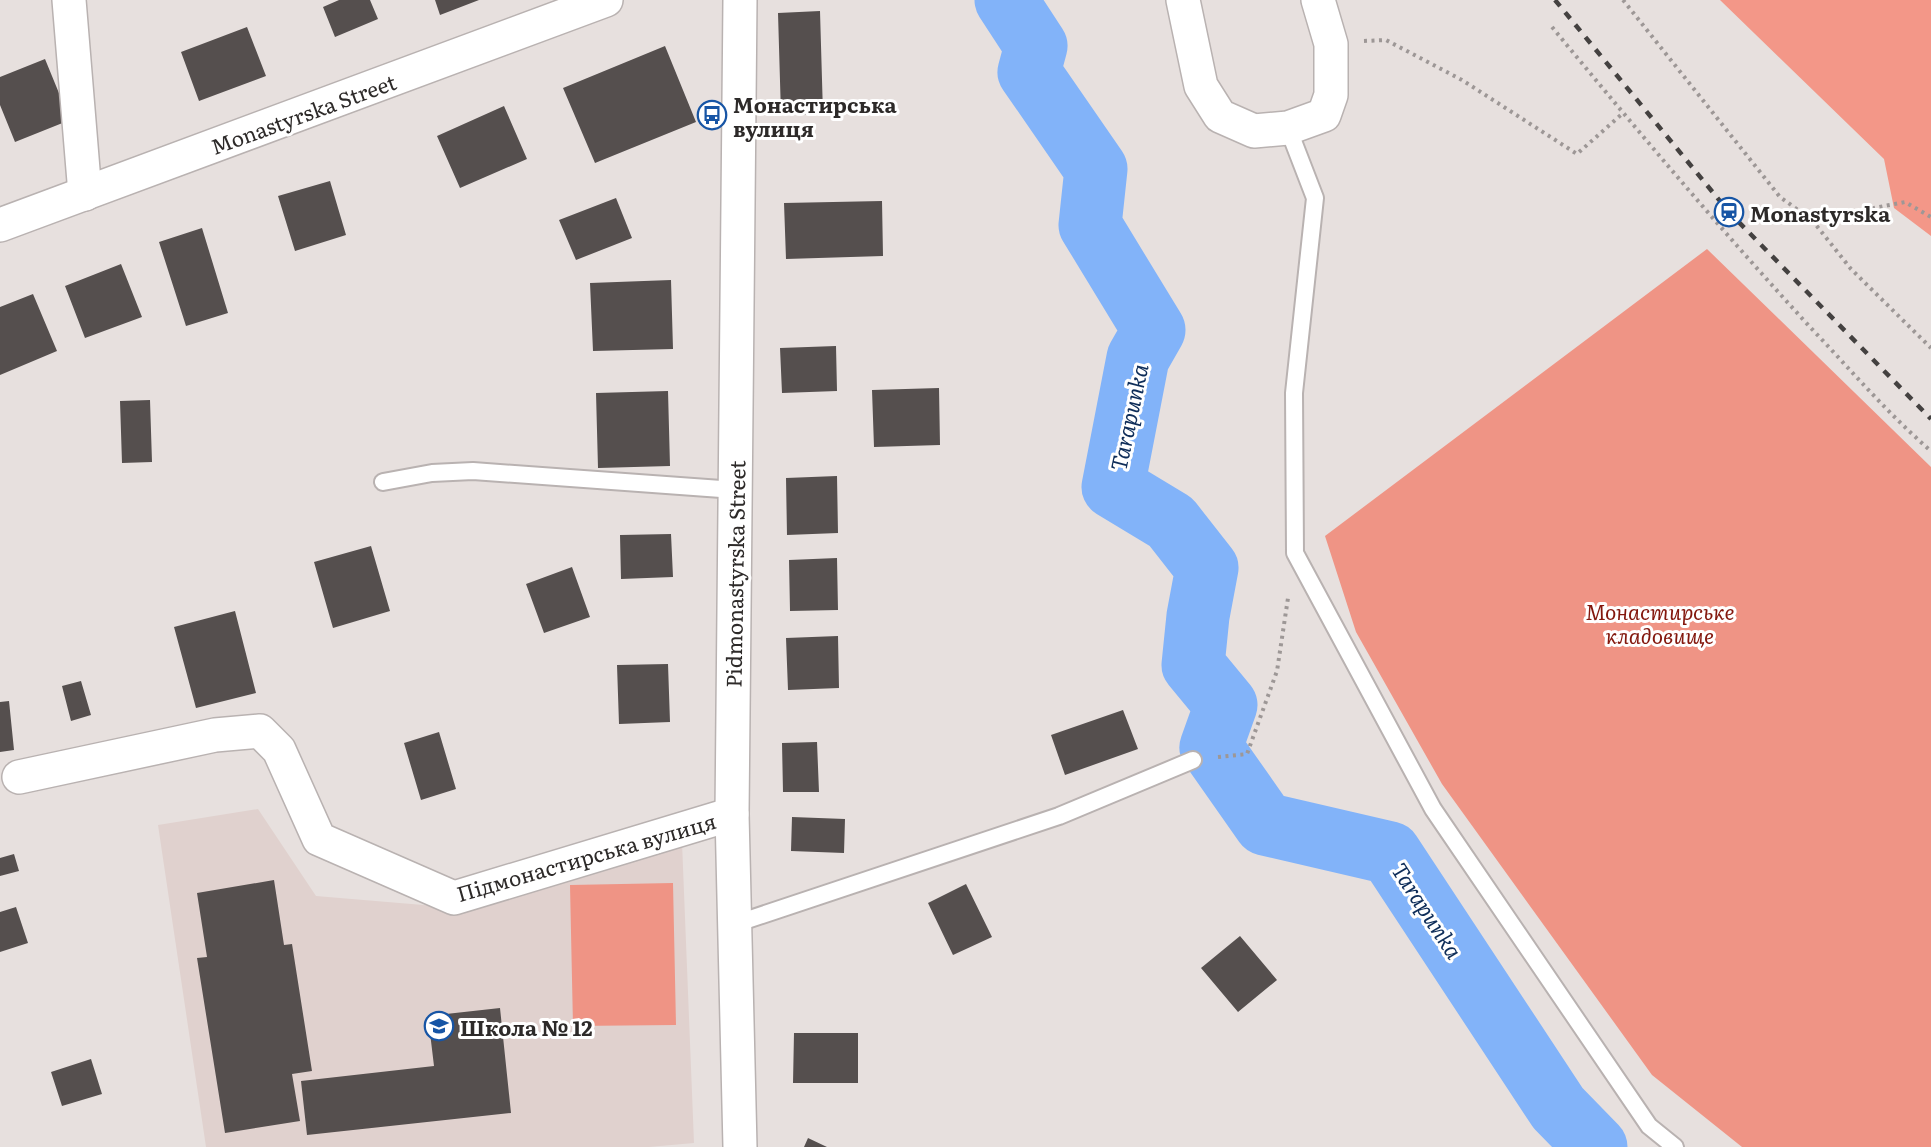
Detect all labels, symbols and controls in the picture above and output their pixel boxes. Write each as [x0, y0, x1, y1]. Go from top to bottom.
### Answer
street label: Monastyrska Street [206, 65, 401, 161]
place label: Монастирська вулиця [733, 88, 898, 143]
bus stop icon: Монастирська вулиця [696, 99, 728, 131]
station icon: Monastyrska [1713, 196, 1745, 228]
place label: Monastyrska [1750, 197, 1891, 228]
water label: Tarapunka [1101, 360, 1156, 473]
street label: Pidmonastyrska Street [717, 460, 751, 688]
park label: Монастирське кладовище [1585, 595, 1735, 650]
street label: Підмонастирська вулиця [453, 804, 719, 908]
water label: Tarapunka [1385, 856, 1472, 965]
school or university icon: Школа № 12 [423, 1010, 455, 1042]
place label: Школа № 12 [460, 1011, 593, 1042]

